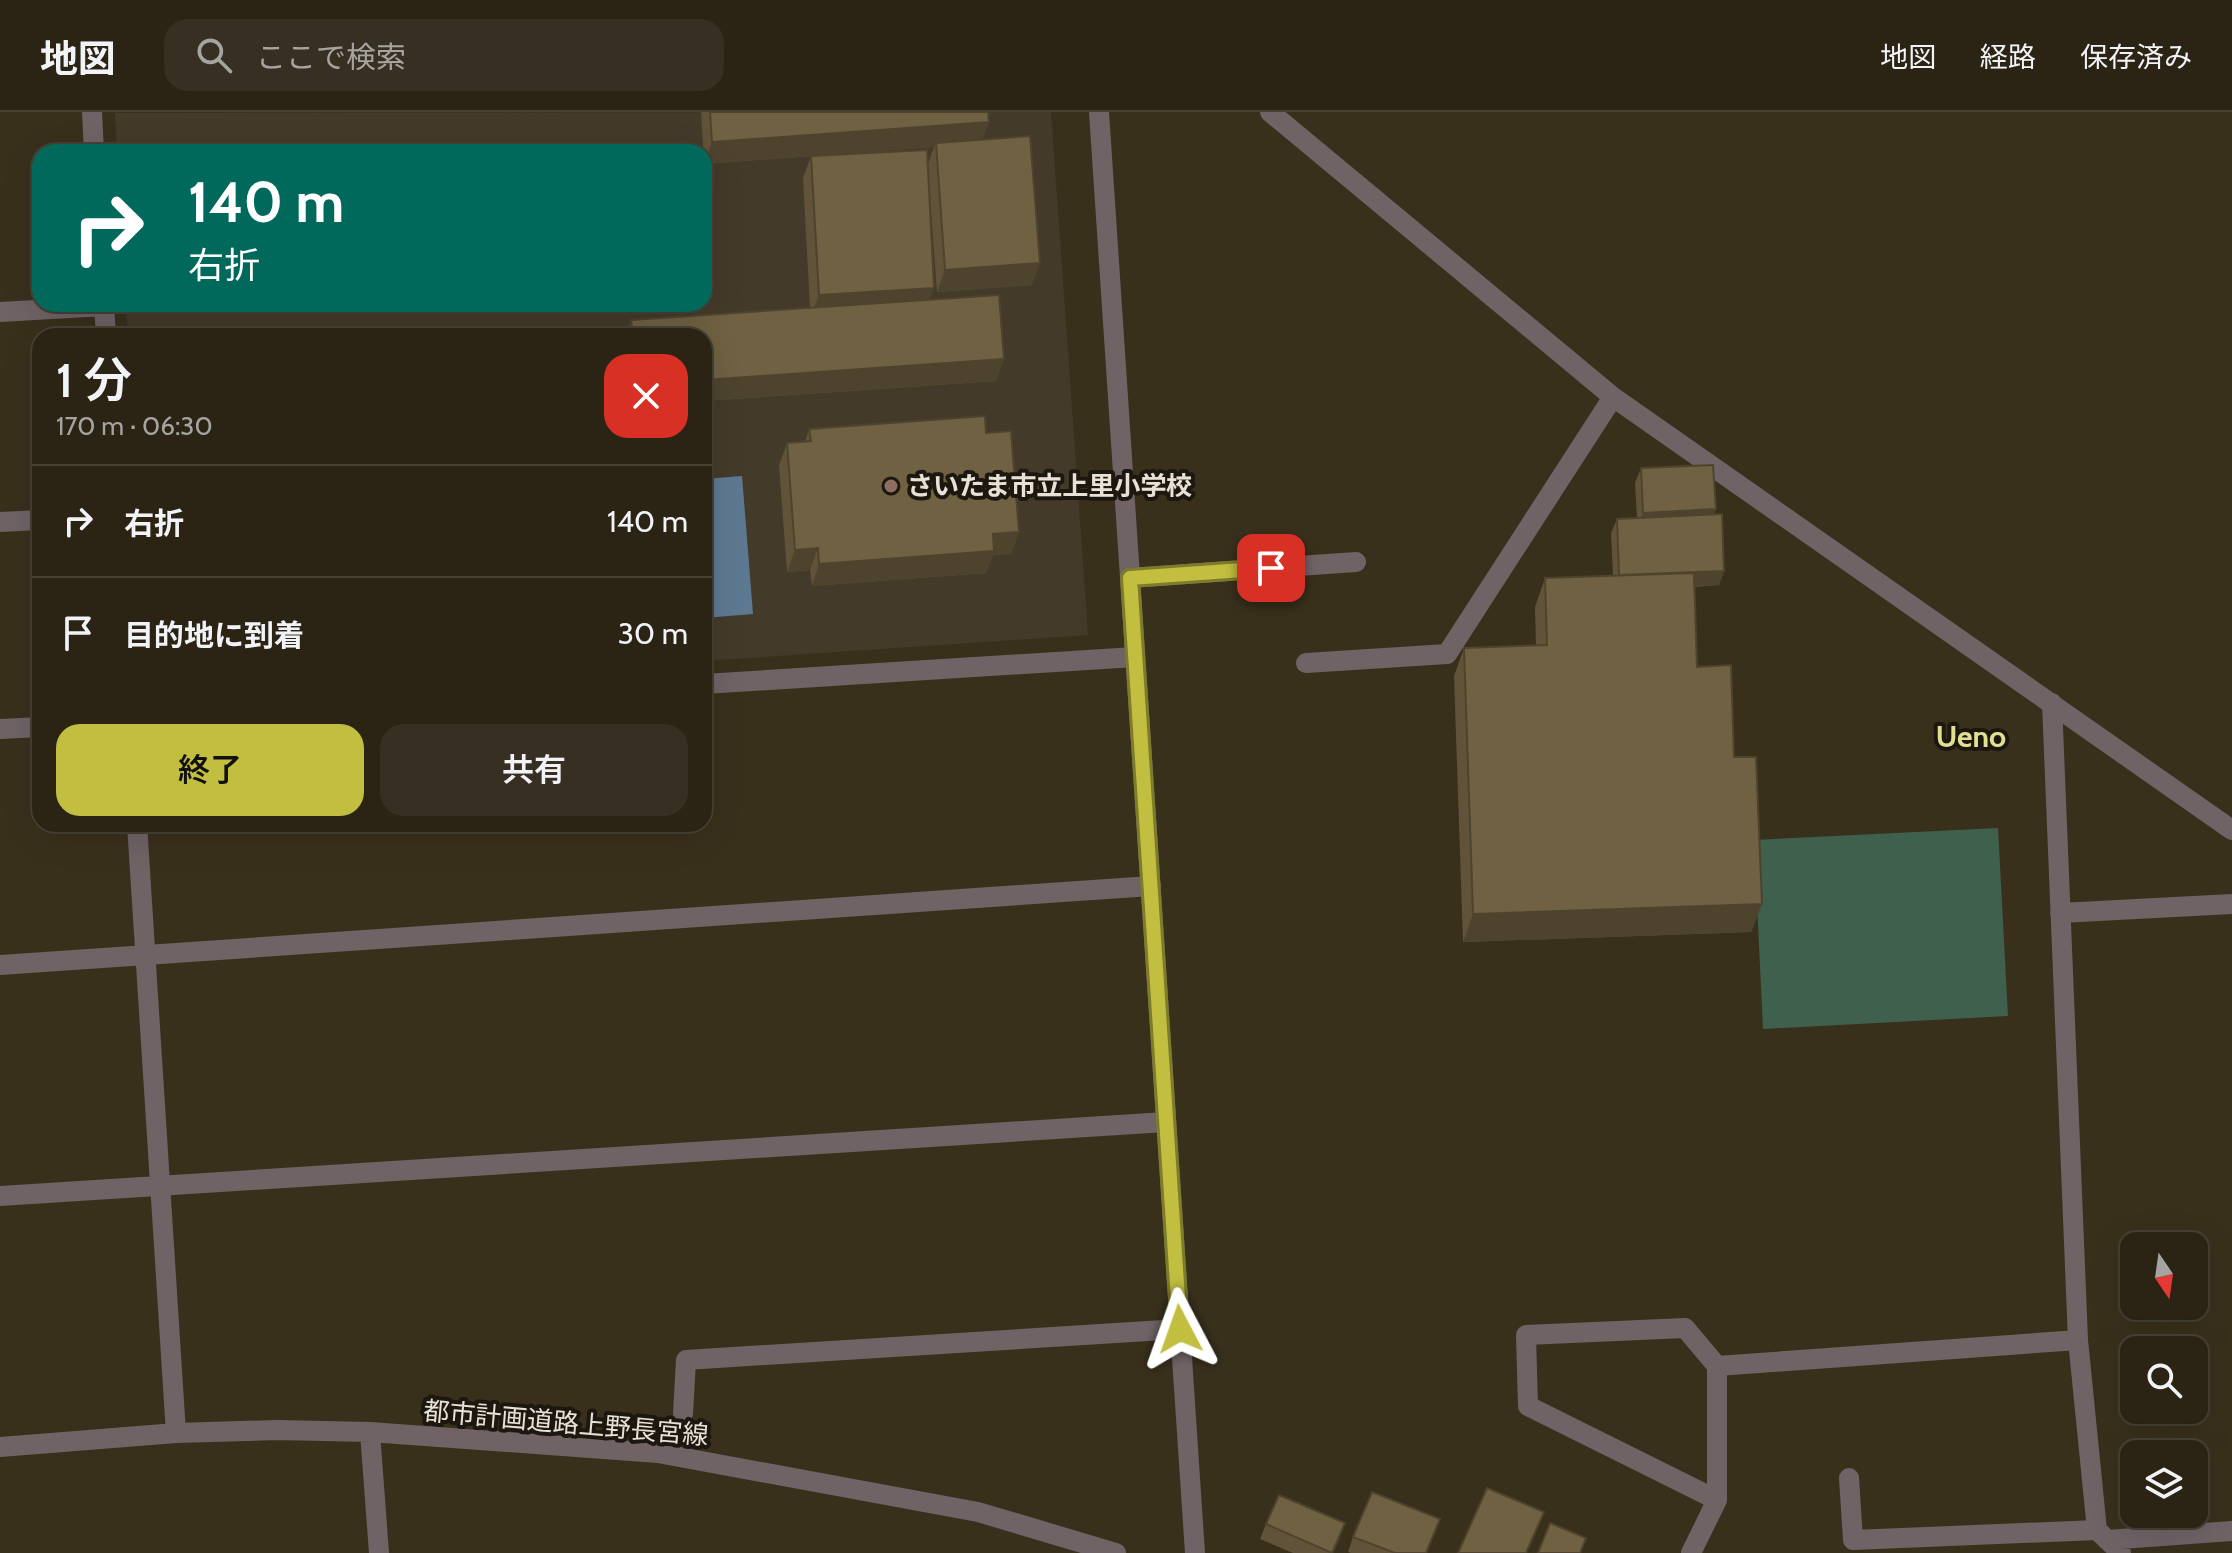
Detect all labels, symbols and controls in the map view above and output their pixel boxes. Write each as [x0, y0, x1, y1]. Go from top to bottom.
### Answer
search box [164, 19, 724, 91]
icon: search [192, 33, 236, 77]
text: 地図 [40, 35, 116, 82]
text: ここで検索 [256, 39, 406, 76]
text: 地図 [1880, 40, 1936, 74]
text: 経路 [1980, 40, 2036, 74]
text: 保存済み [2080, 40, 2192, 74]
text: 140 m [188, 168, 344, 236]
icon: right [56, 176, 160, 280]
text: 右折 [188, 243, 260, 287]
text: 1 分 [56, 351, 132, 409]
button: close [604, 354, 688, 438]
text: 170 m · 06:30 [56, 410, 213, 442]
place label: さいたま市立上里小学校 [907, 470, 1192, 502]
marker: さいたま市立上里小学校 [882, 477, 900, 495]
icon: right [56, 499, 100, 543]
text: 140 m [607, 503, 688, 540]
text: 右折 [124, 505, 184, 542]
pin [1237, 534, 1305, 602]
icon: arrive [1249, 546, 1293, 590]
icon: arrive [56, 611, 100, 655]
text: 30 m [618, 615, 688, 652]
text: 目的地に到着 [124, 617, 304, 654]
district label: Ueno [1936, 718, 2006, 755]
button: 終了 [56, 724, 364, 816]
button: 共有 [380, 724, 688, 816]
north arrow [2120, 1232, 2208, 1320]
map controls [2120, 1232, 2208, 1528]
position arrow [1138, 1287, 1222, 1371]
button: search [2120, 1336, 2208, 1424]
street label: 都市計画道路上野長宮線 [422, 1395, 710, 1451]
button: layers [2120, 1440, 2208, 1528]

